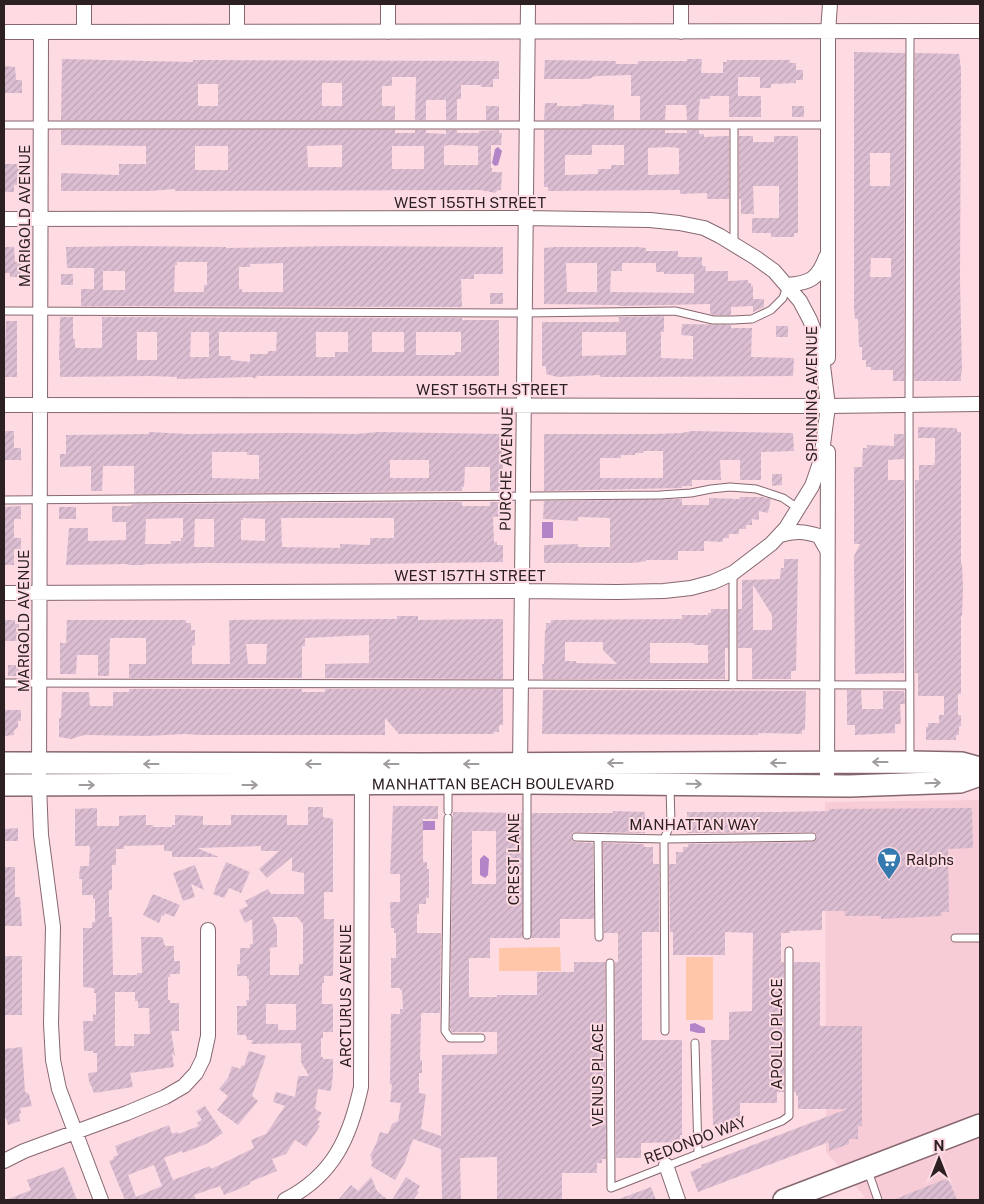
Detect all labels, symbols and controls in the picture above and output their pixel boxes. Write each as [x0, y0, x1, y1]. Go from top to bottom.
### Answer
street label: MARIGOLD AVENUE [16, 145, 33, 287]
street label: WEST 155TH STREET [394, 194, 546, 211]
street label: SPINNING AVENUE [803, 326, 820, 462]
street label: WEST 156TH STREET [416, 381, 568, 398]
street label: PURCHE AVENUE [496, 407, 516, 531]
street label: MARIGOLD AVENUE [15, 550, 32, 692]
street label: WEST 157TH STREET [394, 567, 546, 584]
one-way arrow [872, 757, 888, 767]
one-way arrow [607, 758, 624, 768]
one-way arrow [770, 758, 786, 768]
one-way arrow [143, 759, 160, 769]
one-way arrow [306, 759, 322, 769]
one-way arrow [383, 759, 400, 769]
one-way arrow [463, 759, 479, 769]
street label: MANHATTAN BEACH BOULEVARD [372, 774, 614, 792]
one-way arrow [924, 778, 941, 788]
one-way arrow [685, 779, 701, 789]
one-way arrow [79, 780, 95, 790]
one-way arrow [242, 780, 258, 790]
street label: CREST LANE [505, 813, 522, 905]
street label: MANHATTAN WAY [629, 816, 759, 833]
supermarket icon: Ralphs [876, 846, 902, 880]
place label: Ralphs [906, 851, 954, 868]
street label: ARCTURUS AVENUE [337, 924, 354, 1068]
street label: APOLLO PLACE [768, 978, 785, 1090]
street label: VENUS PLACE [589, 1023, 606, 1127]
street label: REDONDO WAY [641, 1113, 749, 1167]
north arrow [914, 1134, 964, 1184]
text: N [934, 1138, 944, 1154]

